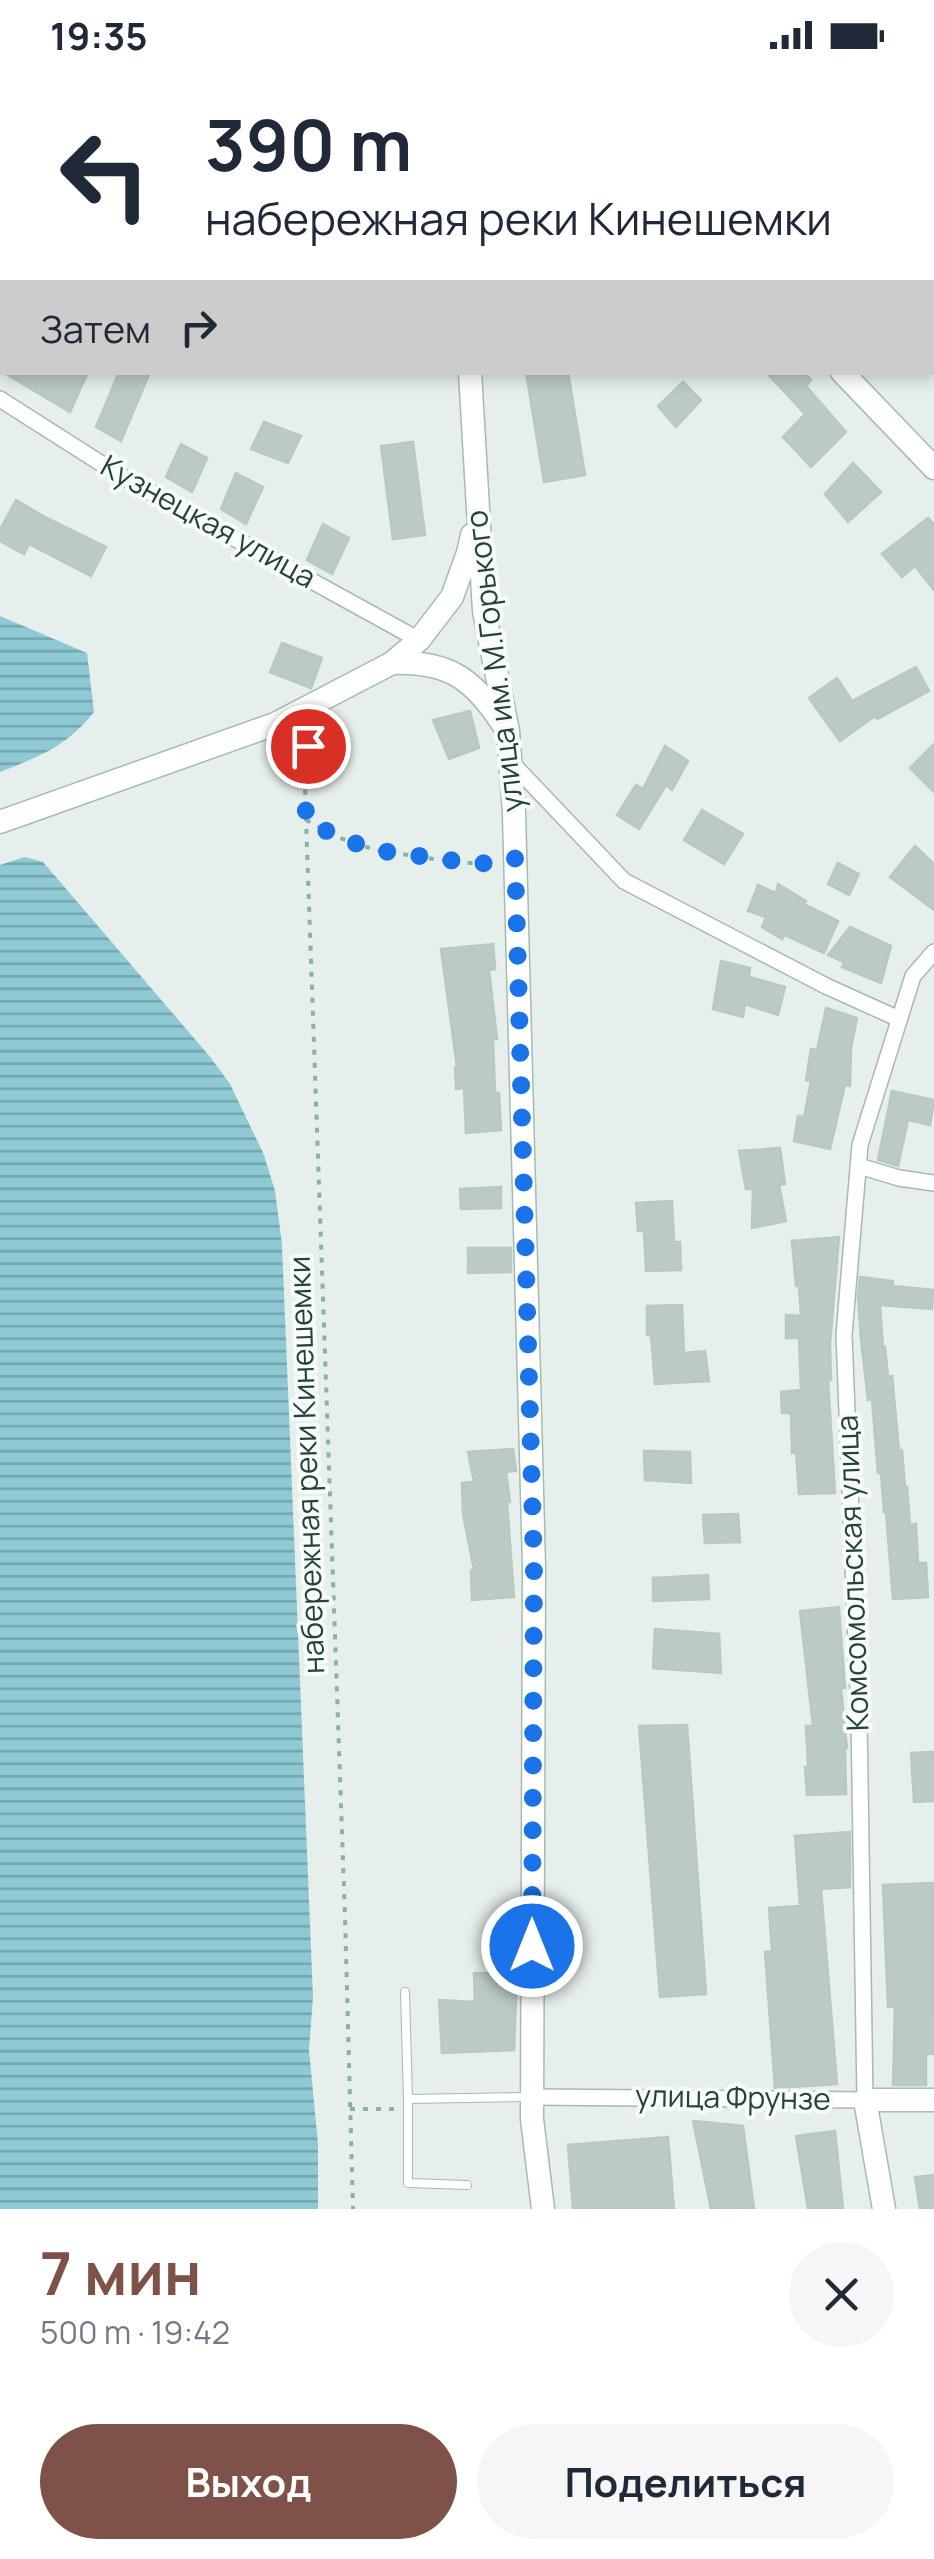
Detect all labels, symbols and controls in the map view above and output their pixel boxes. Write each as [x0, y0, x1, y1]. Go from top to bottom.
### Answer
text: 19:35 [50, 9, 148, 61]
text: 390 m [205, 96, 412, 192]
icon: left [40, 110, 170, 240]
text: набережная реки Кинешемки [205, 187, 832, 249]
icon: right [171, 300, 226, 355]
text: Затем [40, 302, 151, 354]
street label: Кузнецкая улица [94, 445, 324, 597]
street label: улица им. М.Горького [455, 508, 532, 814]
pin [266, 704, 351, 789]
icon: arrive [281, 719, 336, 774]
street label: набережная реки Кинешемки [278, 1255, 333, 1675]
street label: Комсомольская улица [825, 1414, 878, 1732]
position arrow [480, 1894, 584, 1998]
street label: улица Фрунзе [635, 2074, 831, 2119]
text: 7 мин [40, 2231, 201, 2313]
button: close [789, 2242, 894, 2347]
text: 500 m · 19:42 [40, 2310, 230, 2354]
button: Выход [40, 2424, 457, 2539]
button: Поделиться [477, 2424, 894, 2539]

